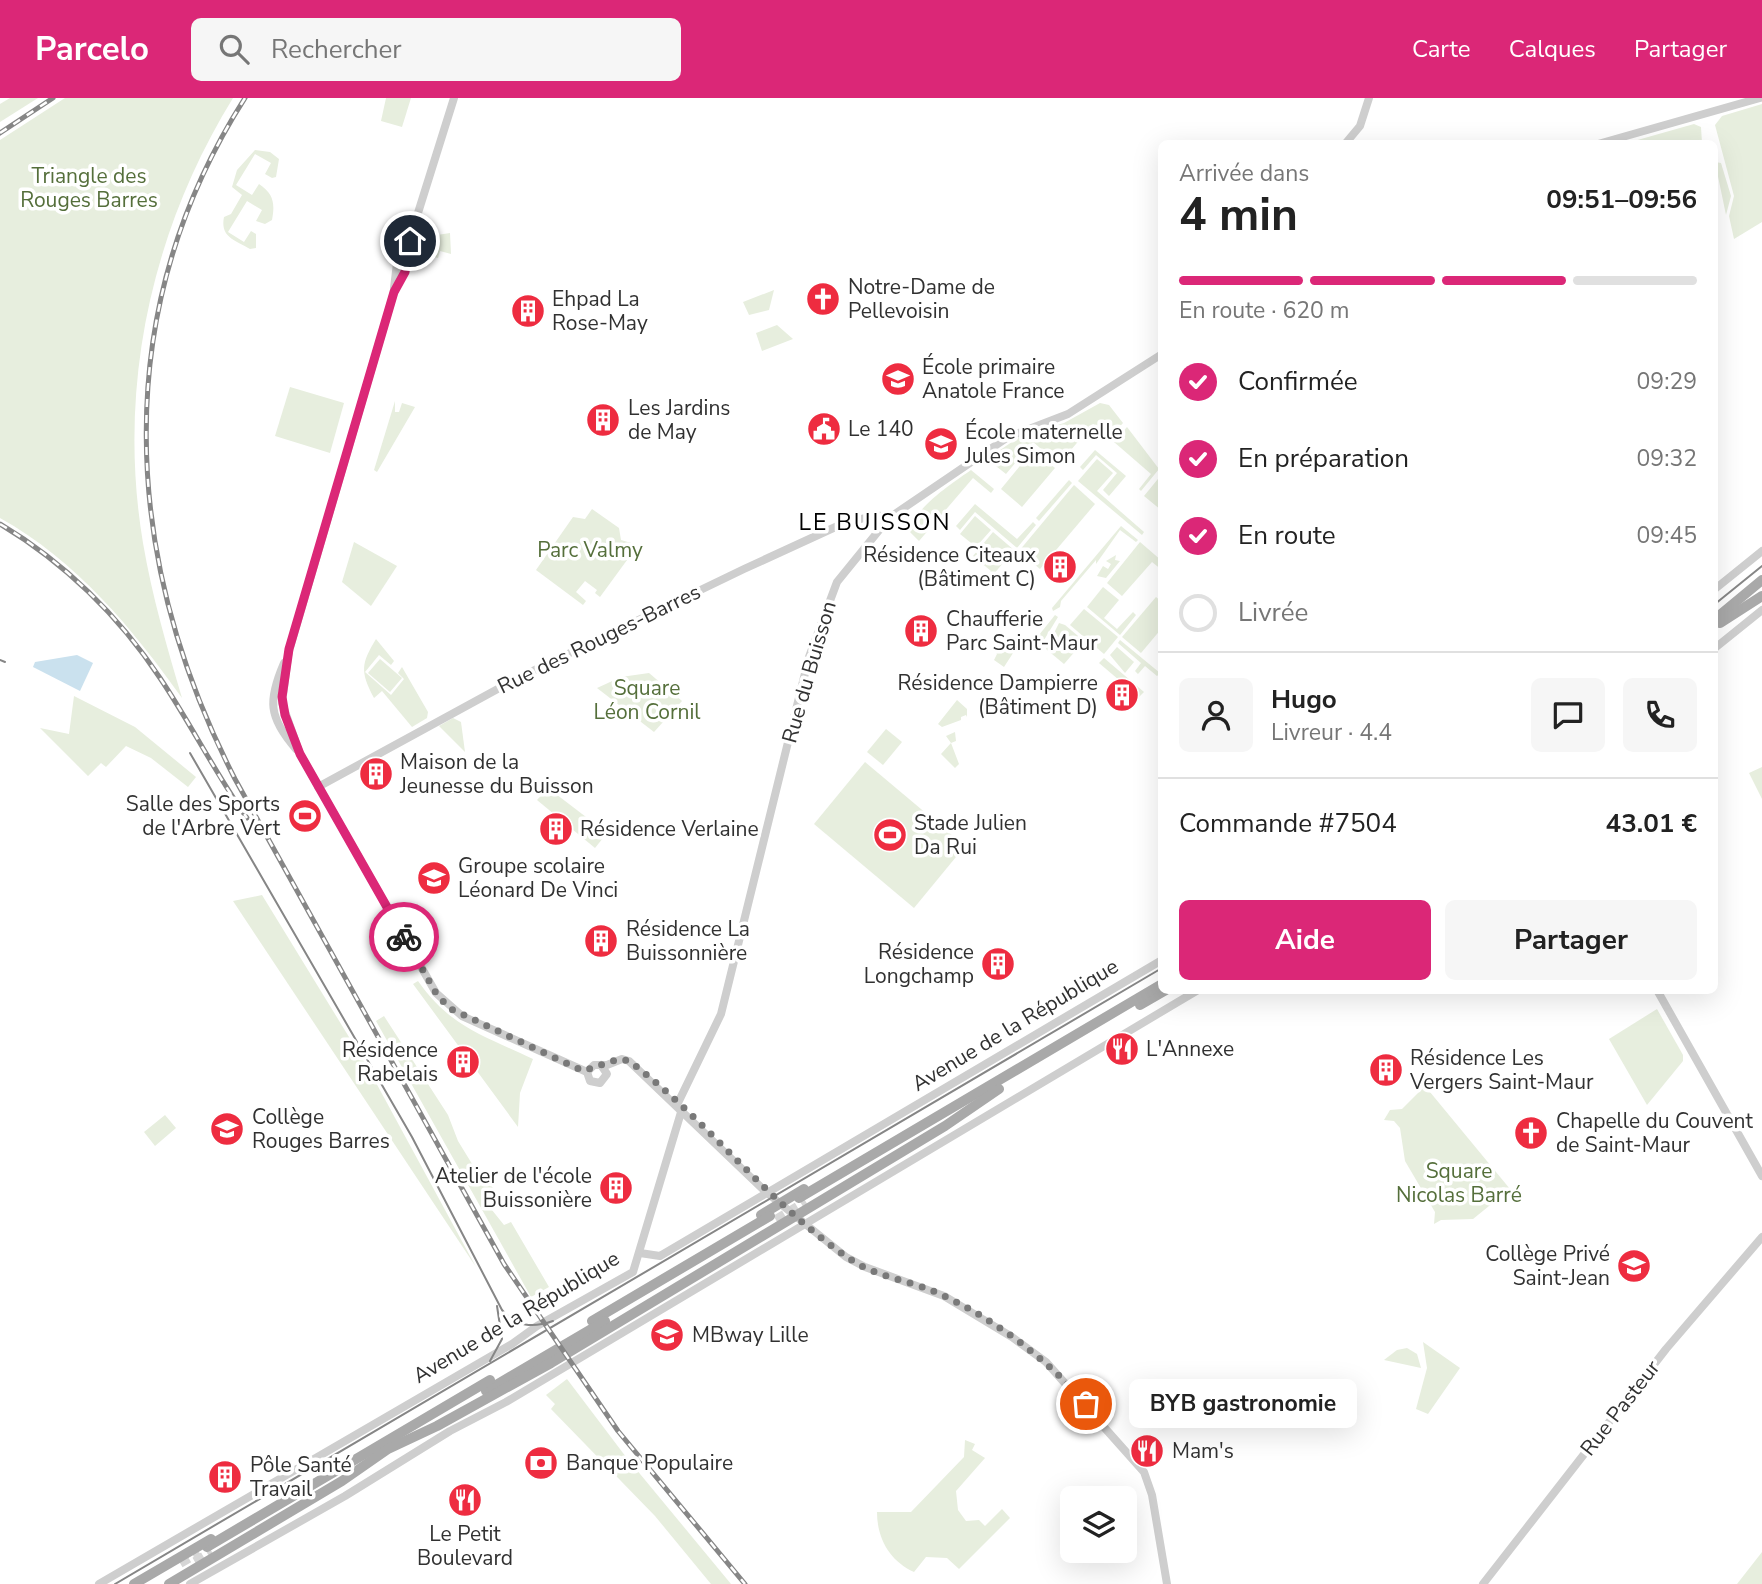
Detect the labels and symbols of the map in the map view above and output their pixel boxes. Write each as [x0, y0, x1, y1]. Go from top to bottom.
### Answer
park label: Triangle des Rouges Barres [20, 162, 158, 214]
pin [380, 211, 440, 271]
place label: Notre-Dame de Pellevoisin [848, 273, 995, 325]
church icon: Notre-Dame de Pellevoisin [804, 280, 842, 318]
place label: Ehpad La Rose-May [552, 285, 648, 337]
building icon: Ehpad La Rose-May [509, 292, 547, 330]
place label: École primaire Anatole France [922, 353, 1064, 405]
school or university icon: École primaire Anatole France [879, 360, 917, 398]
place label: Les Jardins de May [628, 394, 730, 446]
building icon: Les Jardins de May [584, 401, 622, 439]
public building icon: Le 140 [805, 410, 843, 448]
place label: Le 140 [848, 415, 914, 443]
place label: École maternelle Jules Simon [964, 418, 1123, 470]
school or university icon: École maternelle Jules Simon [922, 425, 960, 463]
district label: LE BUISSON [799, 507, 951, 538]
park label: Parc Valmy [537, 536, 643, 564]
place label: Résidence Citeaux (Bâtiment C) [863, 541, 1036, 593]
building icon: Résidence Citeaux (Bâtiment C) [1041, 548, 1079, 586]
street label: Rue des Rouges-Barres [493, 578, 705, 700]
street label: Rue du Buisson [775, 598, 843, 746]
place label: Chaufferie Parc Saint-Maur [946, 605, 1098, 657]
building icon: Chaufferie Parc Saint-Maur [902, 612, 940, 650]
place label: Résidence Dampierre (Bâtiment D) [898, 669, 1098, 721]
park label: Square Léon Cornil [593, 674, 701, 726]
building icon: Résidence Dampierre (Bâtiment D) [1103, 676, 1141, 714]
place label: Maison de la Jeunesse du Buisson [399, 748, 594, 800]
building icon: Maison de la Jeunesse du Buisson [357, 755, 395, 793]
place label: Salle des Sports de l'Arbre Vert [126, 790, 281, 842]
sports icon: Salle des Sports de l'Arbre Vert [286, 797, 324, 835]
place label: Stade Julien Da Rui [914, 809, 1027, 861]
building icon: Résidence Verlaine [537, 810, 575, 848]
place label: Résidence Verlaine [580, 815, 759, 843]
sports icon: Stade Julien Da Rui [871, 816, 909, 854]
place label: Groupe scolaire Léonard De Vinci [458, 852, 618, 904]
school or university icon: Groupe scolaire Léonard De Vinci [415, 859, 453, 897]
courier [369, 902, 439, 972]
place label: Résidence La Buissonnière [626, 915, 750, 967]
building icon: Résidence La Buissonnière [582, 922, 620, 960]
place label: Résidence Longchamp [864, 938, 974, 990]
building icon: Résidence Longchamp [979, 945, 1017, 983]
street label: Avenue de la République [907, 952, 1123, 1098]
restaurant icon: L'Annexe [1103, 1030, 1141, 1068]
place label: L'Annexe [1146, 1035, 1234, 1063]
place label: Résidence Rabelais [342, 1036, 438, 1088]
building icon: Résidence Rabelais [444, 1043, 482, 1081]
place label: Résidence Les Vergers Saint-Maur [1409, 1044, 1594, 1096]
building icon: Résidence Les Vergers Saint-Maur [1367, 1051, 1405, 1089]
place label: Collège Rouges Barres [252, 1103, 390, 1155]
place label: Chapelle du Couvent de Saint-Maur [1556, 1107, 1754, 1159]
school or university icon: Collège Rouges Barres [208, 1110, 246, 1148]
church icon: Chapelle du Couvent de Saint-Maur [1512, 1114, 1550, 1152]
park label: Square Nicolas Barré [1396, 1157, 1522, 1209]
place label: Atelier de l'école Buissonière [435, 1162, 592, 1214]
building icon: Atelier de l'école Buissonière [597, 1169, 635, 1207]
place label: Collège Privé Saint-Jean [1485, 1240, 1610, 1292]
street label: Avenue de la République [408, 1244, 624, 1390]
school or university icon: Collège Privé Saint-Jean [1615, 1247, 1653, 1285]
school or university icon: MBway Lille [648, 1316, 686, 1354]
place label: MBway Lille [692, 1321, 809, 1349]
street label: Rue Pasteur [1574, 1354, 1666, 1462]
pin [1056, 1374, 1116, 1434]
callout: BYB gastronomie [1128, 1380, 1356, 1428]
restaurant icon: Mam's [1128, 1432, 1166, 1470]
place label: Mam's [1172, 1437, 1234, 1465]
bank icon: Banque Populaire [522, 1444, 560, 1482]
place label: Banque Populaire [566, 1449, 733, 1477]
place label: Pôle Santé Travail [250, 1451, 352, 1503]
building icon: Pôle Santé Travail [206, 1458, 244, 1496]
restaurant icon: Le Petit Boulevard [446, 1481, 484, 1519]
place label: Le Petit Boulevard [417, 1520, 513, 1572]

